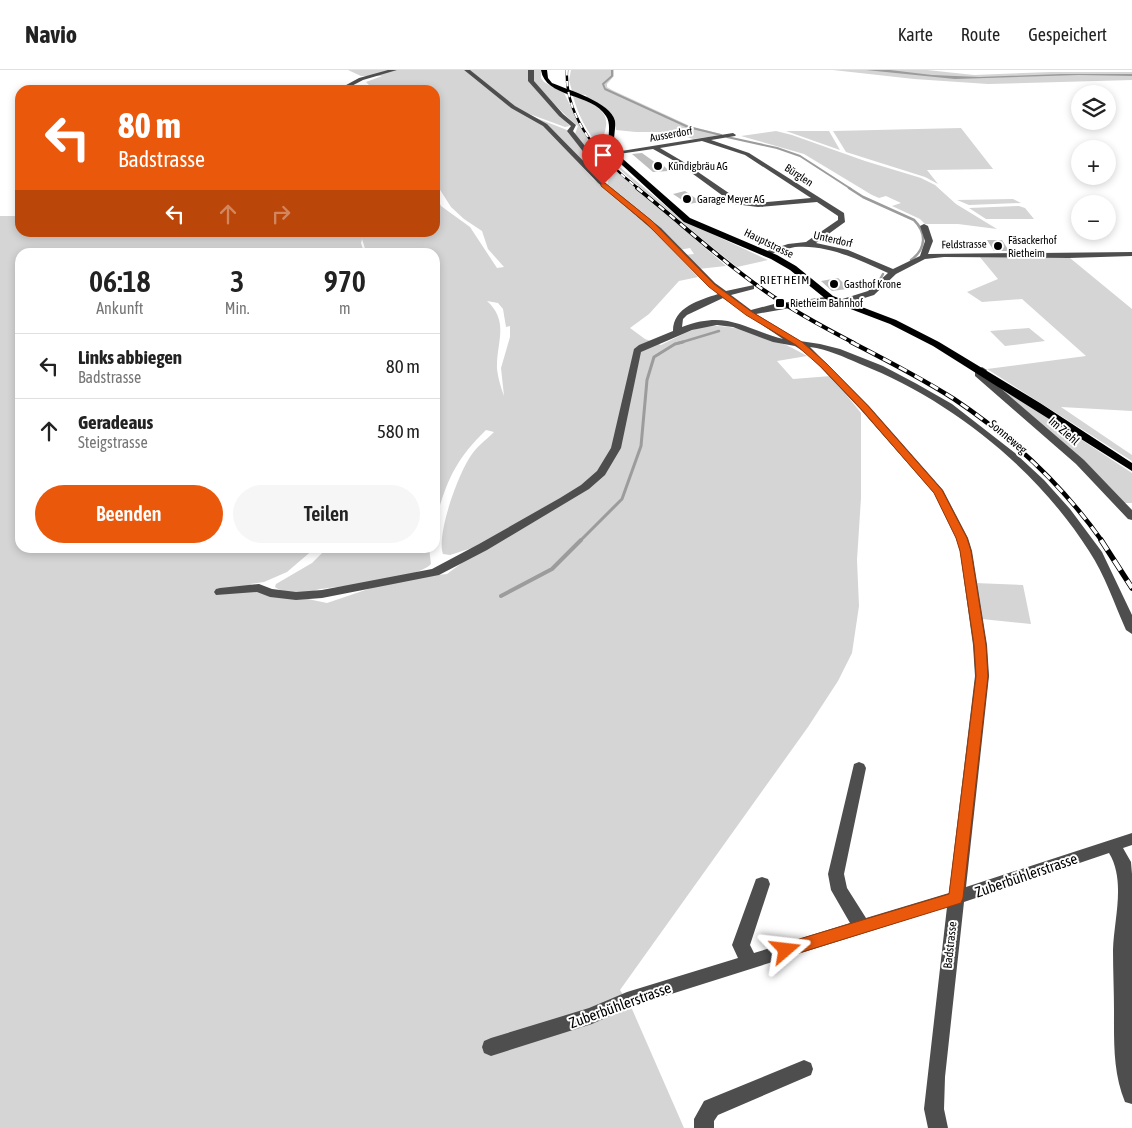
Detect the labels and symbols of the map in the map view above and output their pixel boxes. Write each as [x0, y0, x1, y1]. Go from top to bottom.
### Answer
street label: Ausserdorf [649, 124, 693, 144]
pin [582, 134, 624, 185]
marker: Kündigbräu AG [652, 160, 664, 172]
place label: Kündigbräu AG [668, 160, 728, 172]
street label: Bürglen [783, 161, 815, 189]
marker: Garage Meyer AG [681, 193, 693, 205]
place label: Garage Meyer AG [697, 193, 765, 205]
street label: Hauptstrasse [742, 226, 796, 260]
street label: Unterdorf [812, 229, 854, 249]
place label: Fäsackerhof Rietheim [1008, 234, 1057, 259]
street label: Feldstrasse [941, 238, 987, 250]
marker: Fäsackerhof Rietheim [992, 240, 1004, 252]
district label: RIETHEIM [760, 273, 810, 287]
marker: Gasthof Krone [828, 278, 840, 290]
place label: Gasthof Krone [844, 278, 901, 290]
marker: Rietheim Bahnhof [774, 297, 786, 309]
place label: Rietheim Bahnhof [790, 297, 863, 309]
street label: Im Ziehl [1046, 414, 1083, 449]
street label: Sonneweg [986, 417, 1030, 457]
street label: Zuberbühlerstrasse [973, 849, 1080, 900]
street label: Badstrasse [941, 921, 959, 969]
position arrow [759, 923, 811, 975]
street label: Zuberbühlerstrasse [567, 979, 673, 1031]

